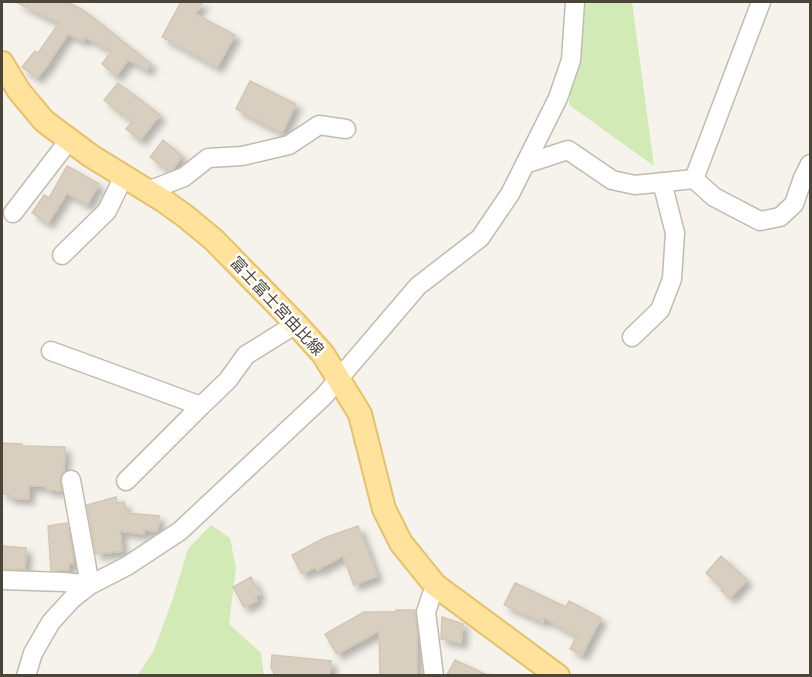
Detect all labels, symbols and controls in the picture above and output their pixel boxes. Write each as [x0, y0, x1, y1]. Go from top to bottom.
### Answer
street label: 富士富士宮由比線 [226, 253, 328, 359]

